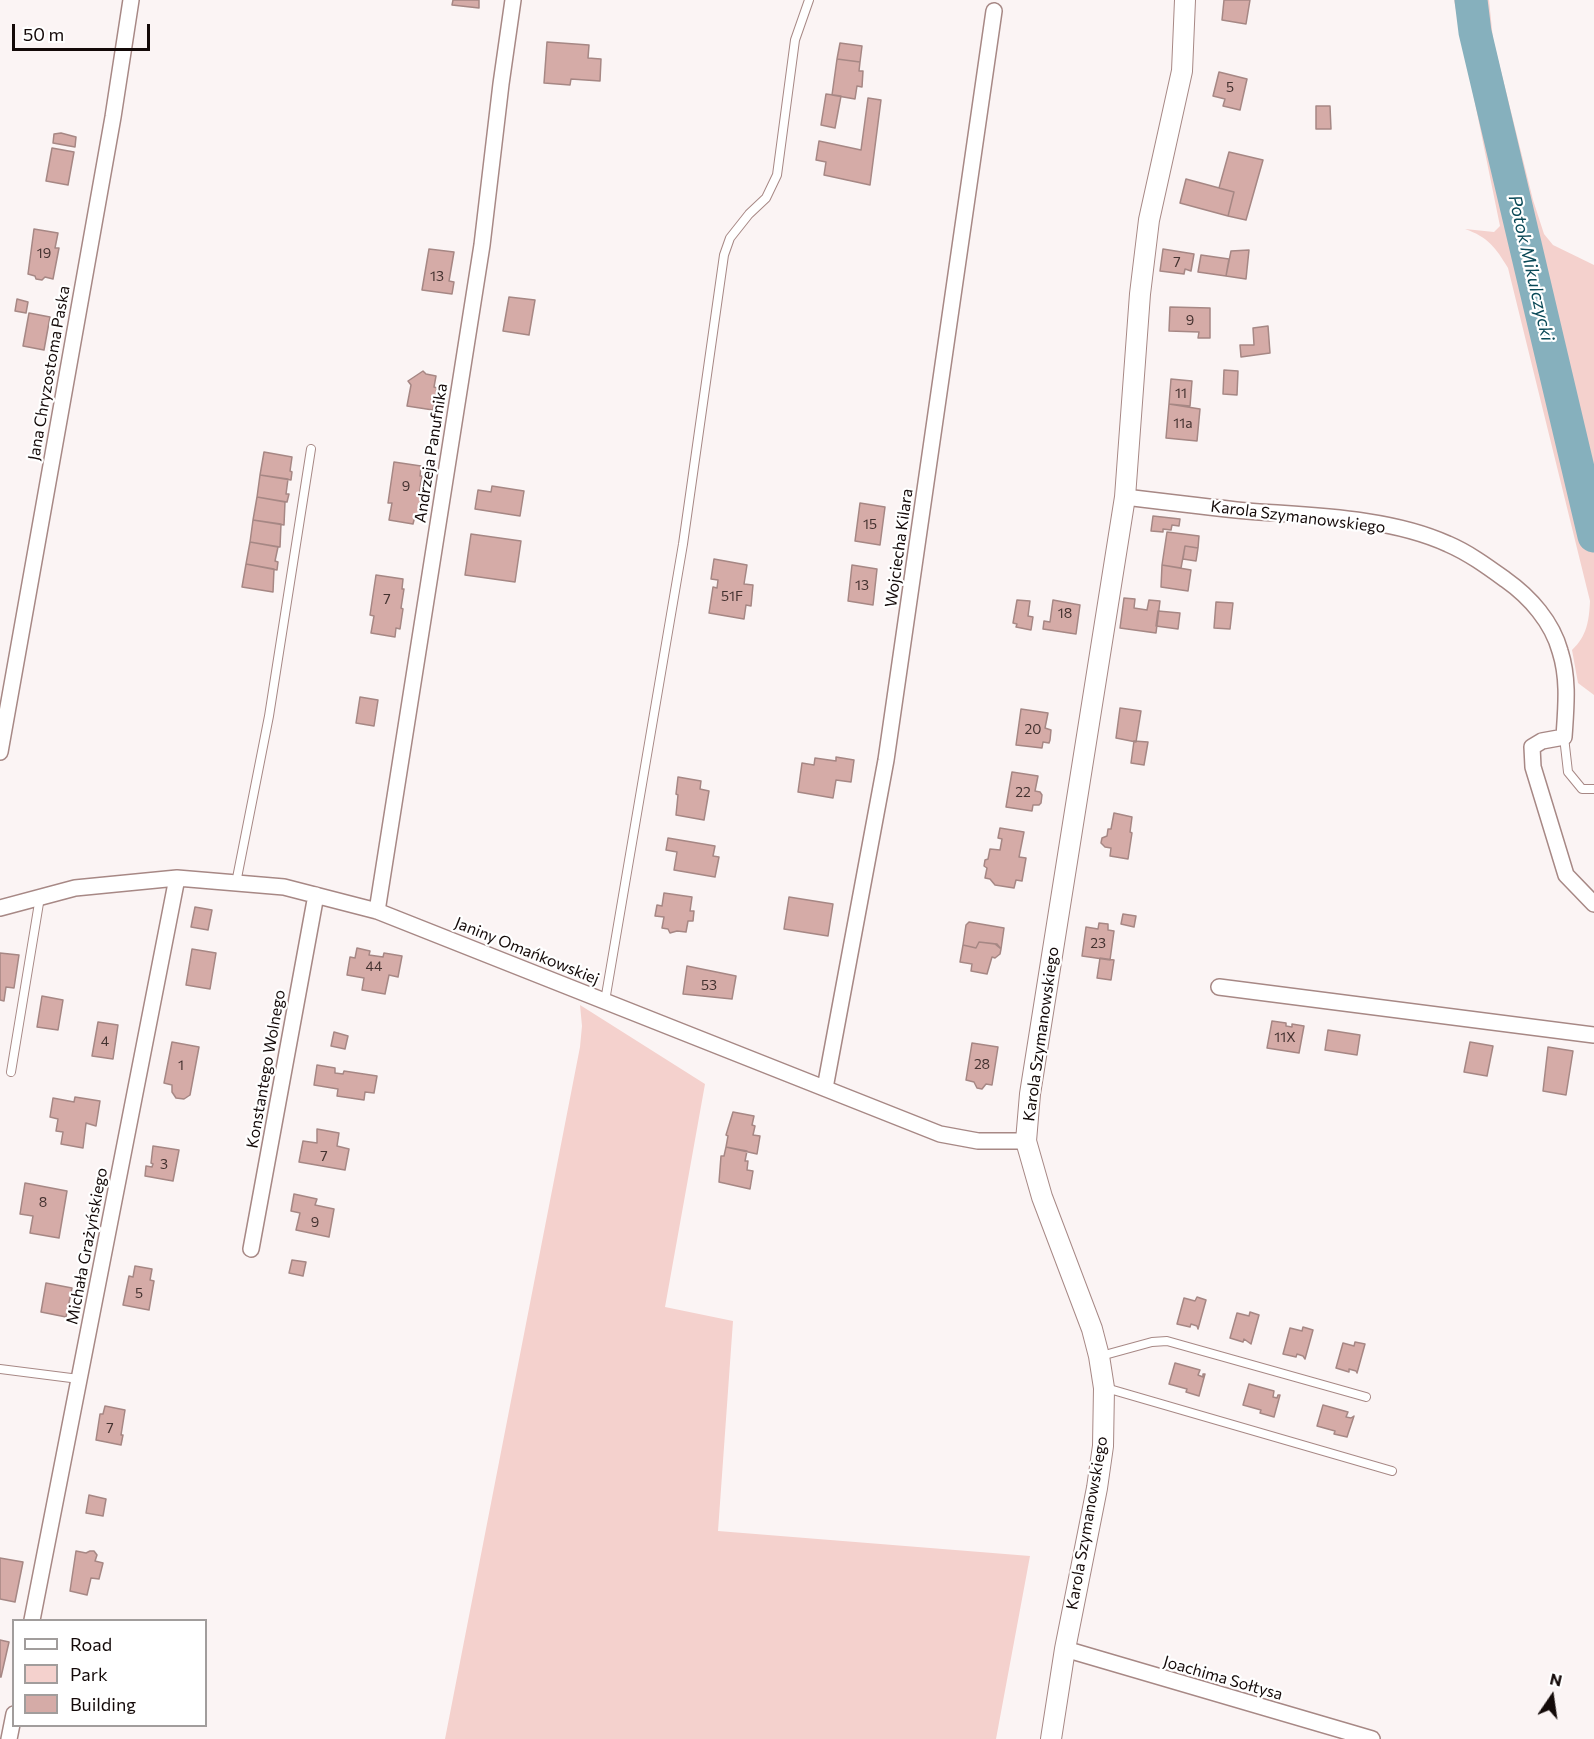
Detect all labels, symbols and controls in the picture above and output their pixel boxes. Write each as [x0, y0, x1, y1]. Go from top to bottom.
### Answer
scale bar [15, 12, 153, 50]
text: 50 m [23, 23, 64, 45]
house number: 5 [1226, 79, 1234, 95]
water label: Potok Mikulczycki [1504, 193, 1558, 343]
house number: 19 [37, 245, 51, 261]
house number: 7 [1173, 254, 1181, 270]
house number: 13 [430, 268, 444, 284]
street label: Jana Chryzostoma Paska [24, 284, 74, 462]
house number: 9 [1186, 312, 1194, 328]
street label: Andrzeja Panufnika [410, 382, 452, 524]
house number: 11 [1175, 385, 1187, 401]
house number: 11a [1173, 415, 1193, 431]
house number: 9 [402, 478, 410, 494]
street label: Wojciecha Kilara [881, 487, 917, 609]
street label: Karola Szymanowskiego [1209, 497, 1387, 537]
house number: 15 [863, 516, 877, 532]
house number: 13 [855, 577, 869, 593]
house number: 51F [721, 588, 743, 604]
house number: 7 [383, 591, 391, 607]
house number: 18 [1058, 605, 1072, 621]
house number: 20 [1025, 721, 1041, 737]
house number: 22 [1015, 784, 1031, 800]
street label: Janiny Omańkowskiej [452, 913, 602, 989]
house number: 23 [1090, 935, 1106, 951]
street label: Karola Szymanowskiego [1019, 946, 1063, 1122]
house number: 44 [366, 958, 382, 974]
house number: 53 [701, 977, 717, 993]
street label: Konstantego Wolnego [243, 988, 289, 1150]
house number: 11X [1274, 1029, 1296, 1045]
house number: 4 [101, 1033, 109, 1049]
house number: 28 [974, 1056, 990, 1072]
house number: 1 [178, 1057, 184, 1073]
house number: 7 [320, 1148, 328, 1164]
house number: 3 [160, 1156, 168, 1172]
street label: Michała Grażyńskiego [62, 1166, 112, 1326]
house number: 8 [39, 1194, 47, 1210]
house number: 9 [311, 1214, 319, 1230]
house number: 5 [135, 1285, 143, 1301]
house number: 7 [106, 1420, 114, 1436]
street label: Karola Szymanowskiego [1062, 1435, 1112, 1611]
legend [12, 1619, 207, 1727]
text: Road [70, 1633, 112, 1655]
street label: Joachima Sołtysa [1161, 1652, 1285, 1704]
text: Park [70, 1663, 108, 1685]
north arrow [1522, 1667, 1582, 1727]
text: N [1548, 1668, 1564, 1690]
text: Building [70, 1693, 136, 1715]

